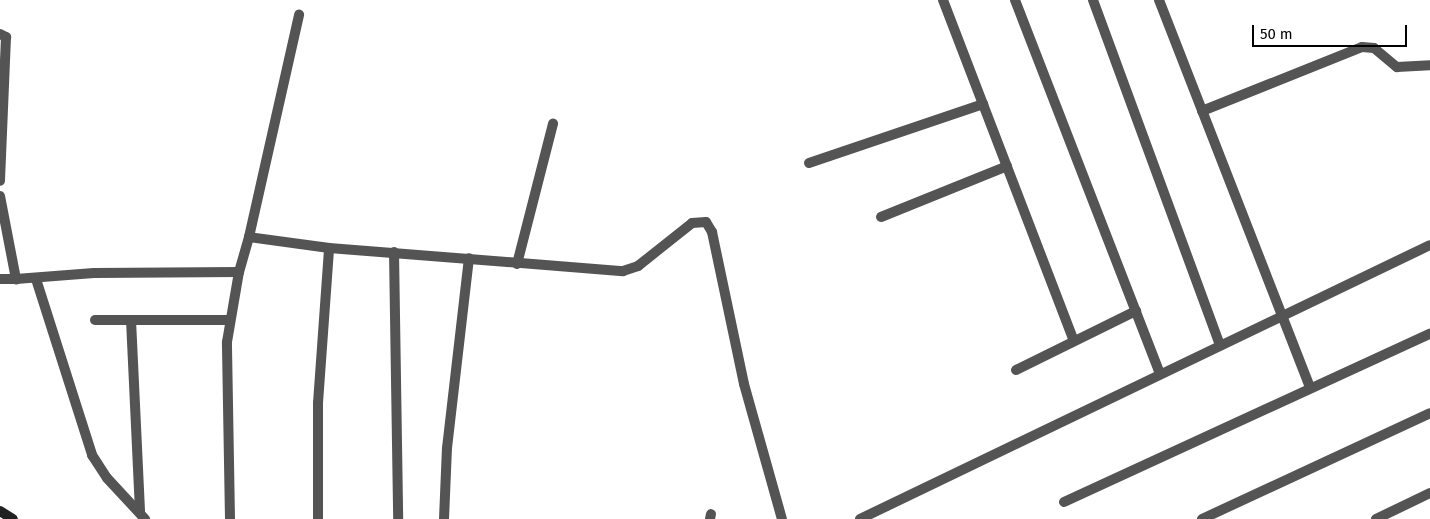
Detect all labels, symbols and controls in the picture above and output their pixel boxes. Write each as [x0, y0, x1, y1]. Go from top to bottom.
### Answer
scale bar [1255, 15, 1410, 47]
text: 50 m [1260, 25, 1293, 43]

